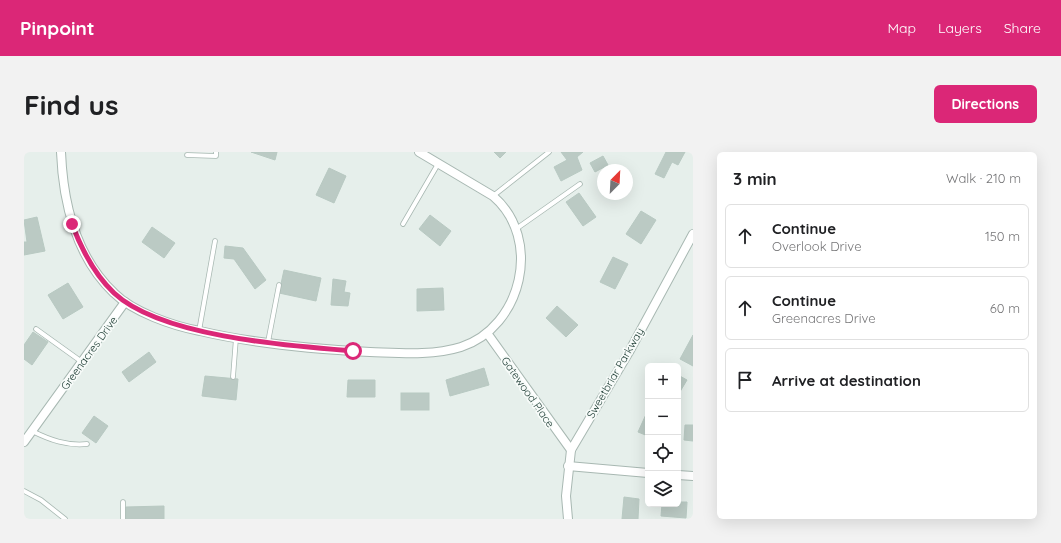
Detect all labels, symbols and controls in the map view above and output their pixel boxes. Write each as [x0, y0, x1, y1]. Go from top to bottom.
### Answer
text: Pinpoint [20, 16, 95, 40]
text: Map [887, 19, 916, 37]
text: Layers [938, 19, 982, 37]
text: Share [1004, 19, 1041, 37]
button: Directions [934, 85, 1037, 123]
text: Find us [24, 87, 118, 122]
north arrow [597, 164, 633, 200]
text: 3 min [733, 168, 777, 189]
text: Walk · 210 m [946, 170, 1021, 186]
route end [63, 215, 81, 233]
text: Continue [772, 219, 836, 238]
icon: ahead [734, 225, 756, 247]
text: 150 m [985, 228, 1020, 244]
text: Overlook Drive [772, 238, 861, 254]
text: Continue [772, 291, 836, 310]
icon: ahead [734, 297, 756, 319]
text: 60 m [990, 300, 1020, 316]
text: Greenacres Drive [772, 310, 876, 326]
street label: Greenacres Drive [58, 313, 120, 393]
street label: Sweetbriar Parkway [583, 325, 647, 421]
route start [344, 342, 362, 360]
street label: Gatewood Place [498, 354, 558, 430]
map controls [645, 363, 681, 507]
button: + [645, 363, 681, 399]
icon: arrive [734, 369, 756, 391]
text: Arrive at destination [772, 371, 921, 390]
button: − [645, 399, 681, 435]
button: locate [645, 435, 681, 471]
button: layers [645, 471, 681, 507]

